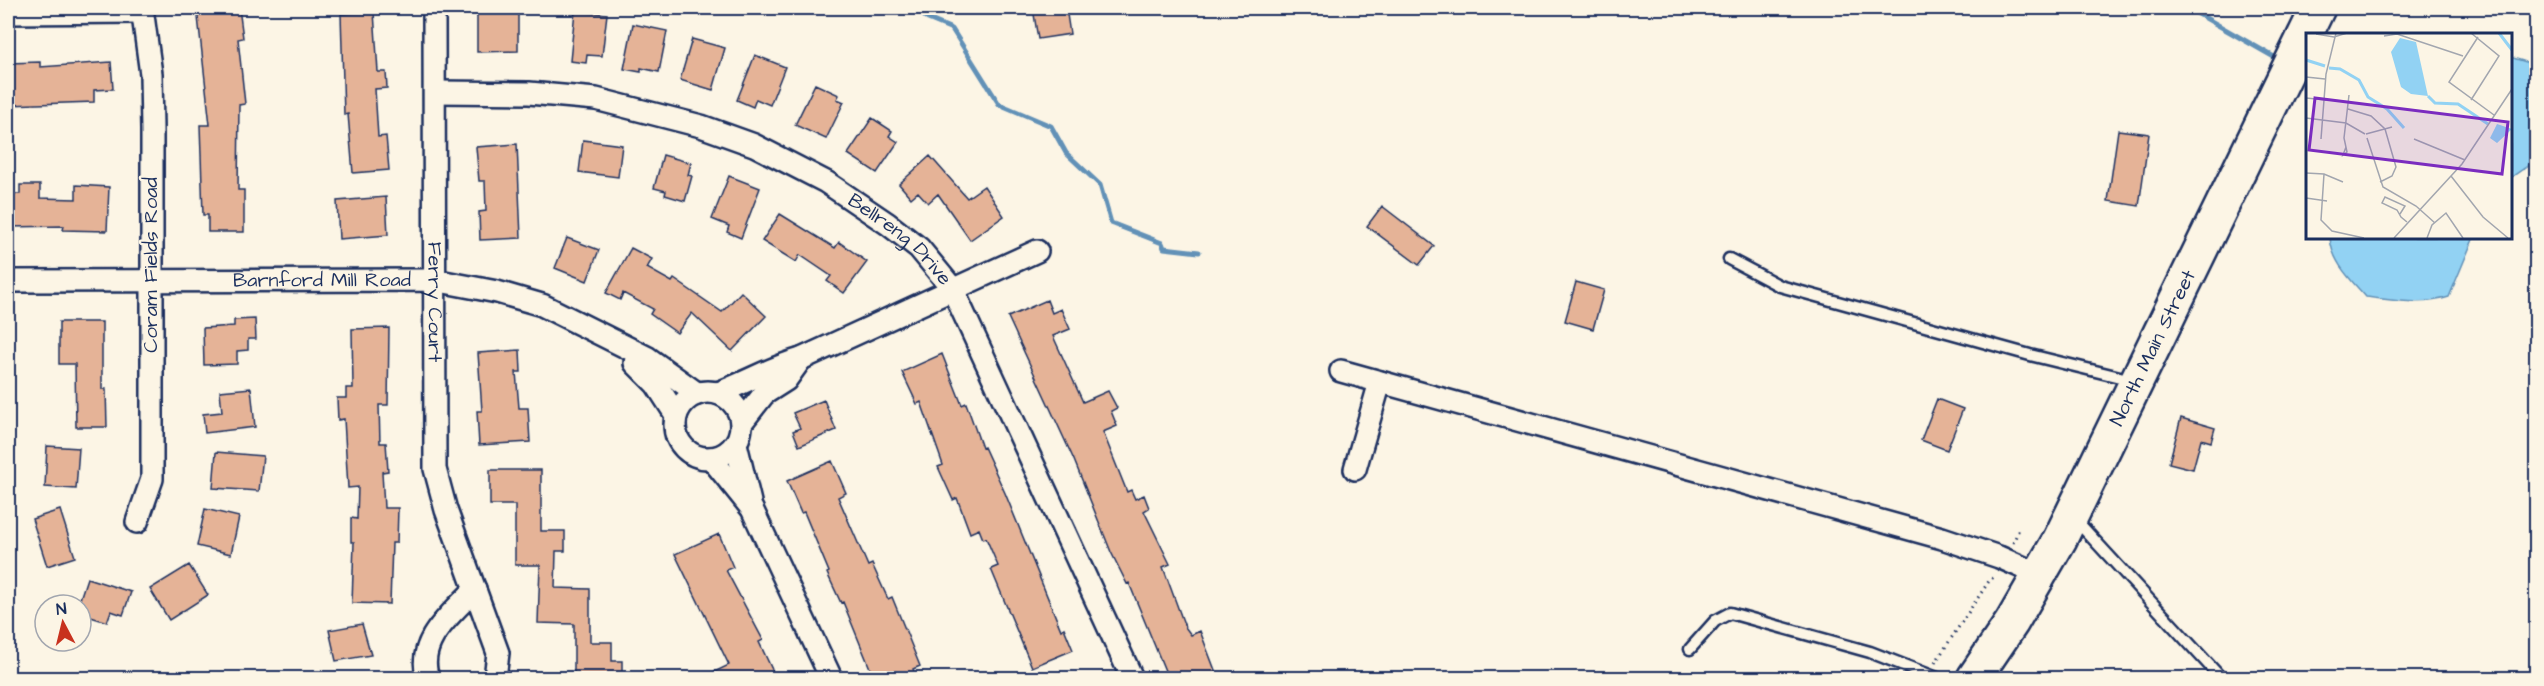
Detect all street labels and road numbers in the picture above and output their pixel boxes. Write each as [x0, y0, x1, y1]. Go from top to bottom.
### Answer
street label: Coram Fields Road [137, 177, 165, 353]
street label: Bellreng Drive [842, 187, 958, 292]
street label: Ferry Court [420, 242, 449, 362]
street label: North Main Street [2103, 265, 2203, 431]
street label: Barnford Mill Road [233, 266, 411, 294]

